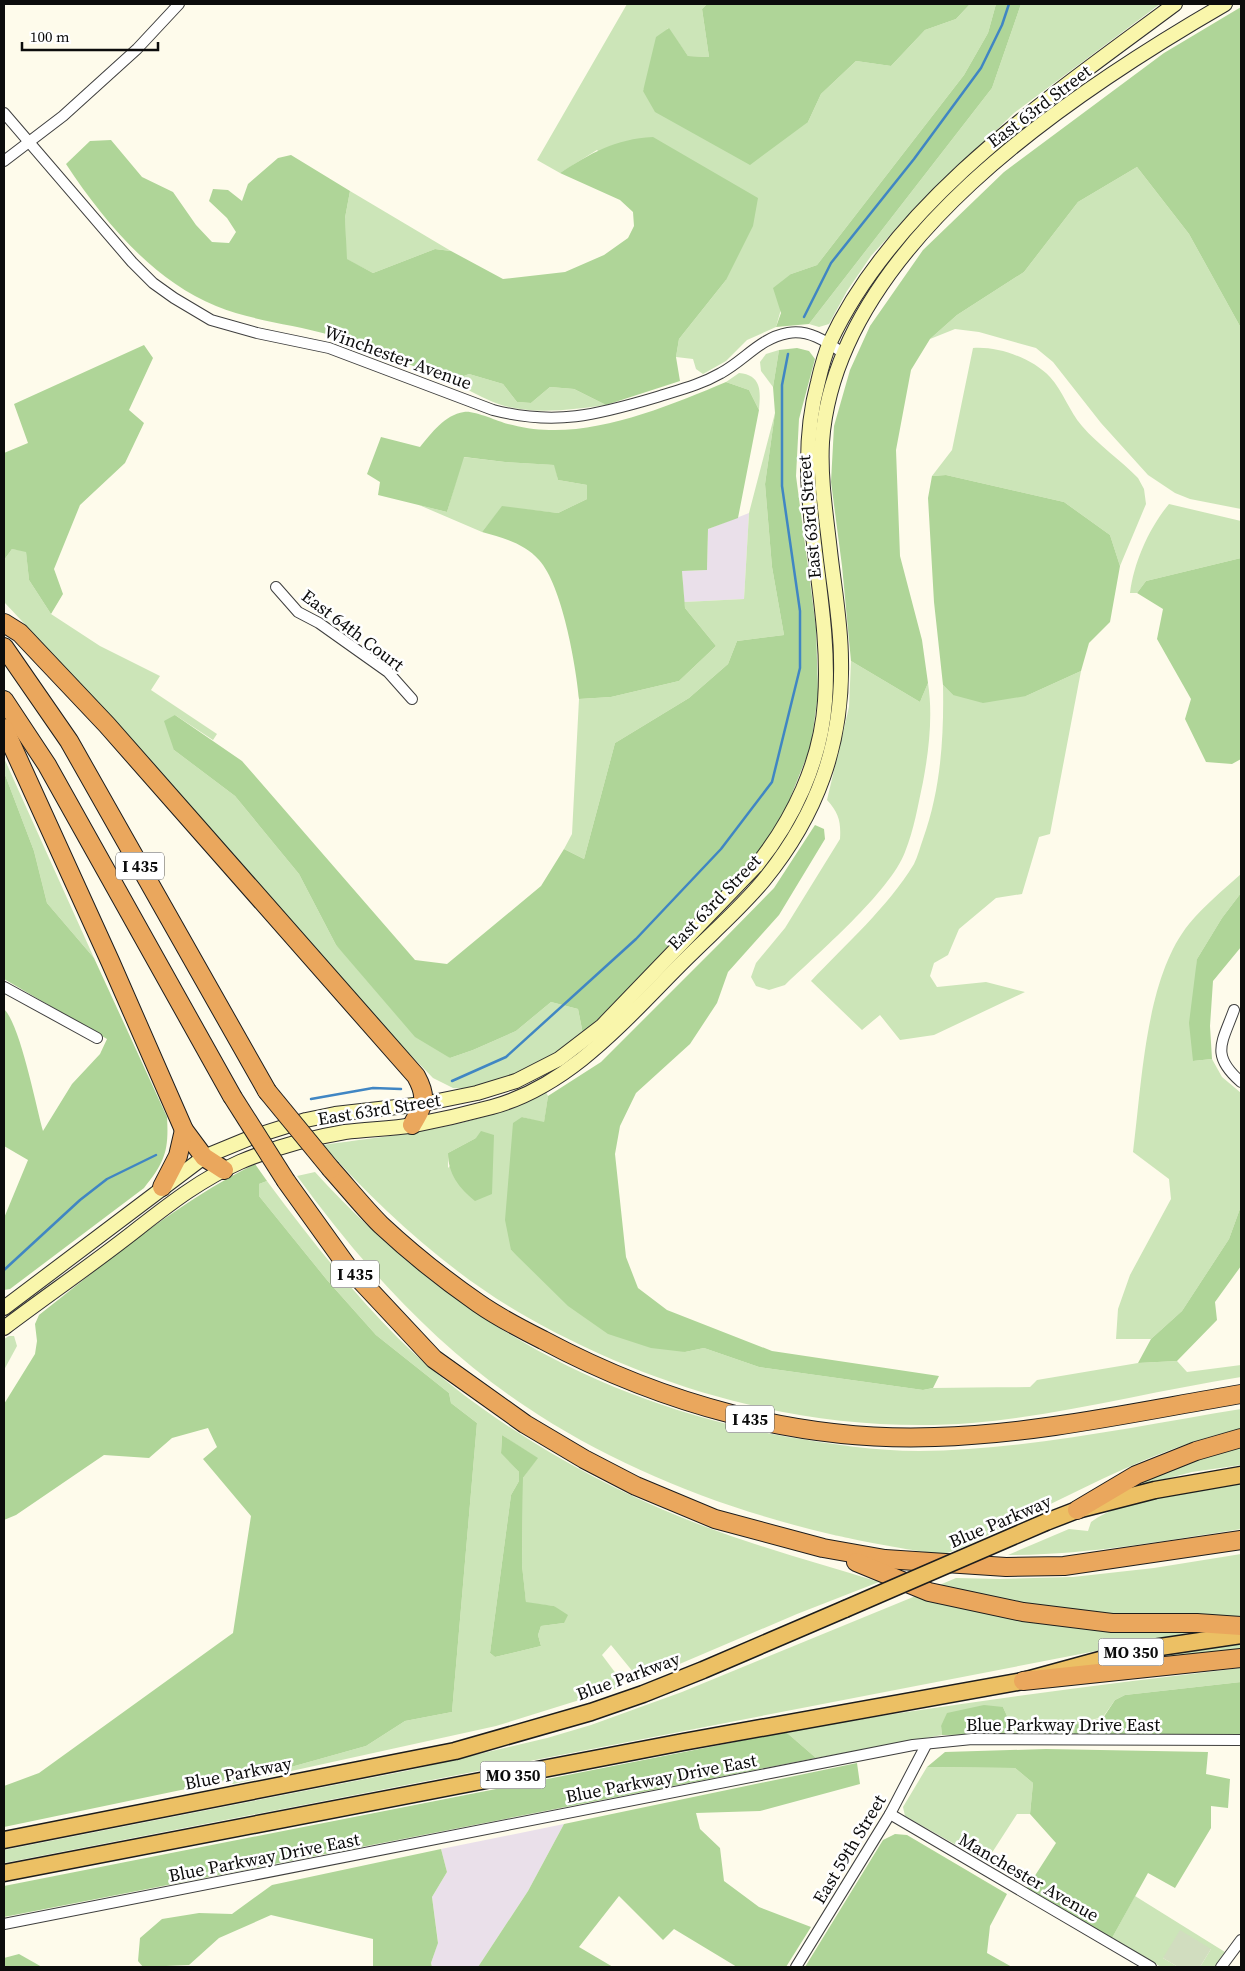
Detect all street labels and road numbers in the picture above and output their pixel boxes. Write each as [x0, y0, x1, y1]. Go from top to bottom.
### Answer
street label: East 63rd Street [982, 59, 1096, 153]
street label: Winchester Avenue [321, 319, 475, 395]
street label: East 63rd Street [791, 454, 827, 580]
street label: East 64th Court [297, 583, 409, 677]
street label: East 63rd Street [662, 849, 766, 955]
road number: I 435 [116, 852, 164, 879]
street label: East 63rd Street [316, 1087, 442, 1131]
road number: I 435 [331, 1260, 379, 1288]
road number: I 435 [726, 1406, 774, 1432]
street label: Blue Parkway [945, 1488, 1056, 1554]
road number: MO 350 [1098, 1638, 1164, 1665]
street label: Blue Parkway [573, 1645, 684, 1706]
street label: Blue Parkway Drive East [966, 1712, 1160, 1737]
street label: Blue Parkway Drive East [563, 1747, 759, 1809]
street label: Blue Parkway [182, 1750, 294, 1796]
road number: MO 350 [480, 1762, 546, 1788]
street label: East 59th Street [807, 1790, 892, 1908]
street label: Blue Parkway Drive East [166, 1826, 362, 1888]
street label: Manchester Avenue [954, 1827, 1104, 1927]

